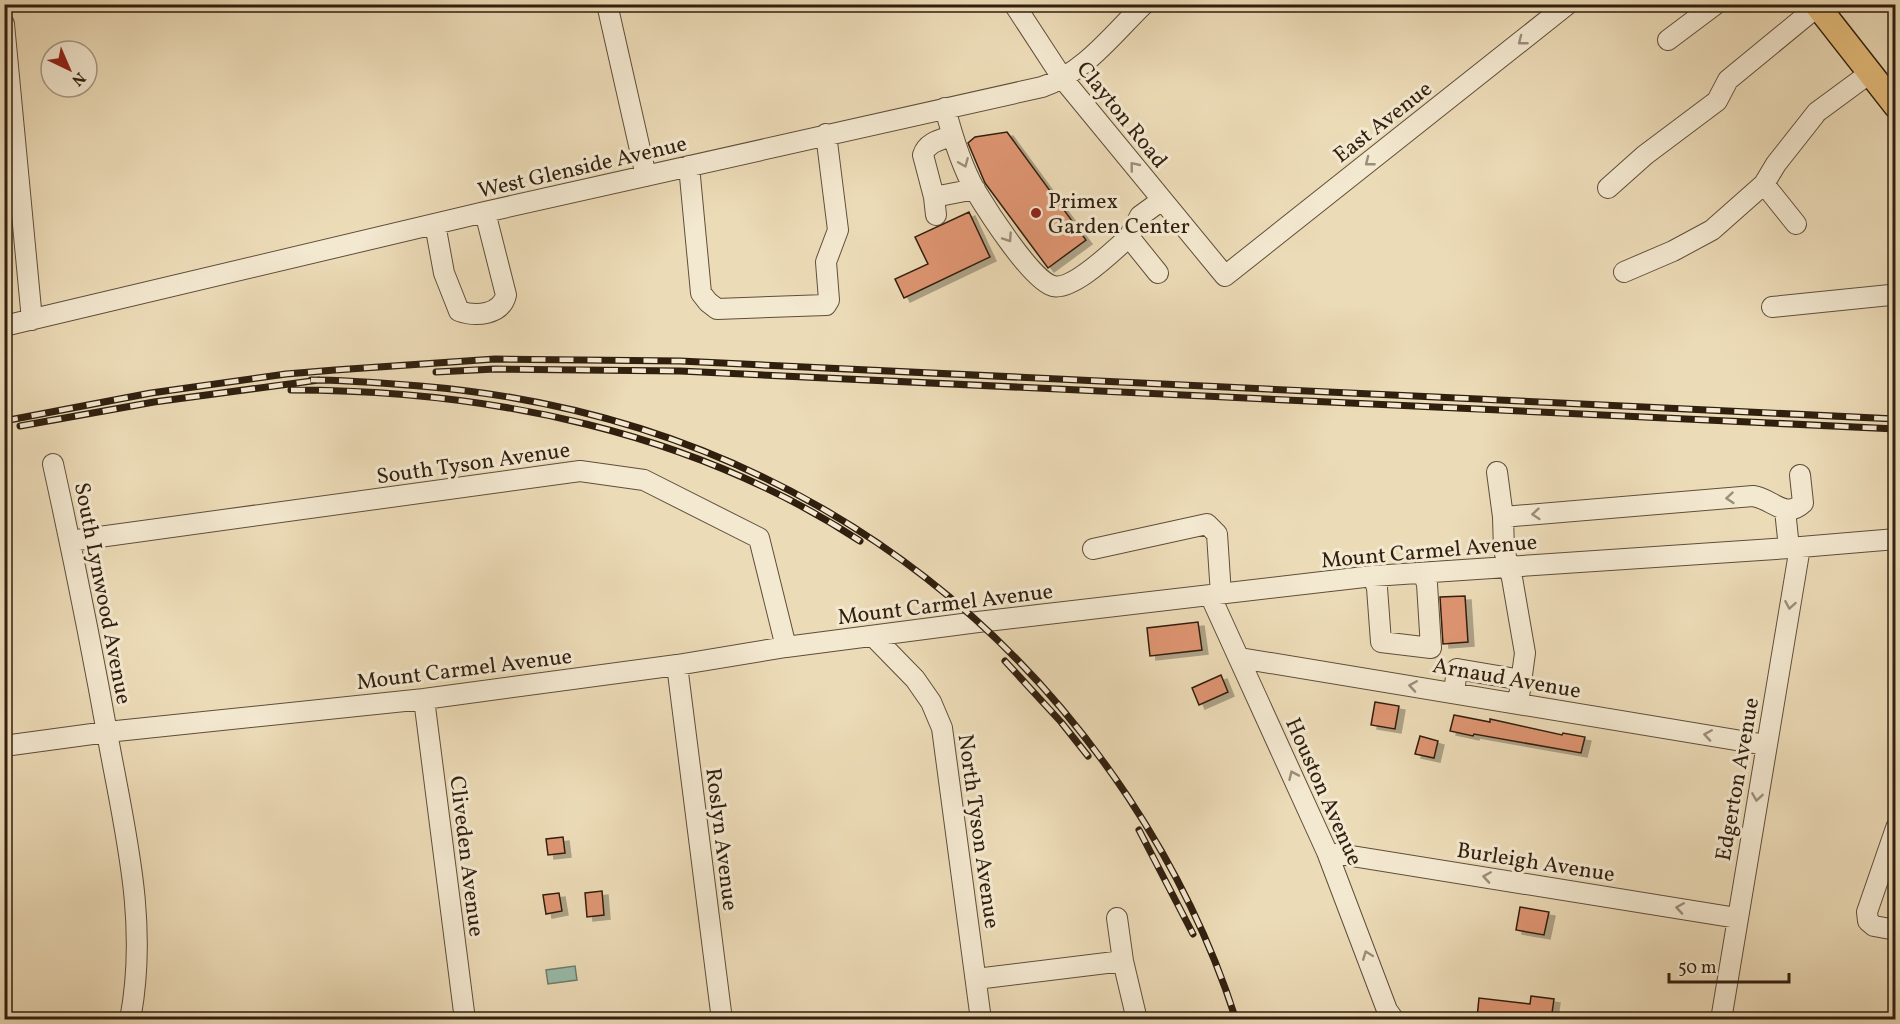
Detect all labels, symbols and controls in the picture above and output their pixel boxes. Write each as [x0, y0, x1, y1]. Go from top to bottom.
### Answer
one-way arrow [1518, 33, 1529, 44]
north arrow [39, 39, 99, 99]
street label: Clayton Road [1068, 55, 1174, 176]
text: N [66, 66, 90, 91]
street label: East Avenue [1328, 75, 1439, 171]
street label: West Glenside Avenue [475, 129, 690, 208]
one-way arrow [1365, 154, 1376, 165]
one-way arrow [957, 156, 969, 167]
one-way arrow [1131, 162, 1142, 173]
place label: Primex Garden Center [1048, 187, 1190, 243]
marker: Primex Garden Center [1029, 206, 1043, 220]
one-way arrow [1000, 231, 1011, 242]
street label: South Tyson Avenue [375, 436, 572, 493]
street label: South Lynwood Avenue [65, 480, 138, 707]
one-way arrow [1725, 491, 1735, 504]
one-way arrow [1531, 507, 1540, 520]
street label: Mount Carmel Avenue [1320, 528, 1539, 577]
street label: Mount Carmel Avenue [836, 577, 1055, 634]
one-way arrow [1785, 600, 1797, 609]
street label: Mount Carmel Avenue [355, 642, 574, 699]
street label: Arnaud Avenue [1430, 651, 1583, 708]
one-way arrow [1408, 680, 1417, 692]
street label: Edgerton Avenue [1709, 695, 1768, 863]
street label: Houston Avenue [1276, 713, 1369, 871]
one-way arrow [1704, 729, 1714, 742]
street label: North Tyson Avenue [949, 732, 1007, 931]
street label: Roslyn Avenue [696, 766, 745, 913]
one-way arrow [1288, 770, 1300, 781]
street label: Cliveden Avenue [440, 774, 491, 938]
one-way arrow [1752, 792, 1764, 801]
street label: Burleigh Avenue [1454, 836, 1617, 891]
one-way arrow [1482, 872, 1492, 884]
one-way arrow [1675, 903, 1684, 915]
scale bar [1669, 946, 1789, 984]
one-way arrow [1361, 950, 1374, 961]
text: 50 m [1678, 956, 1717, 981]

